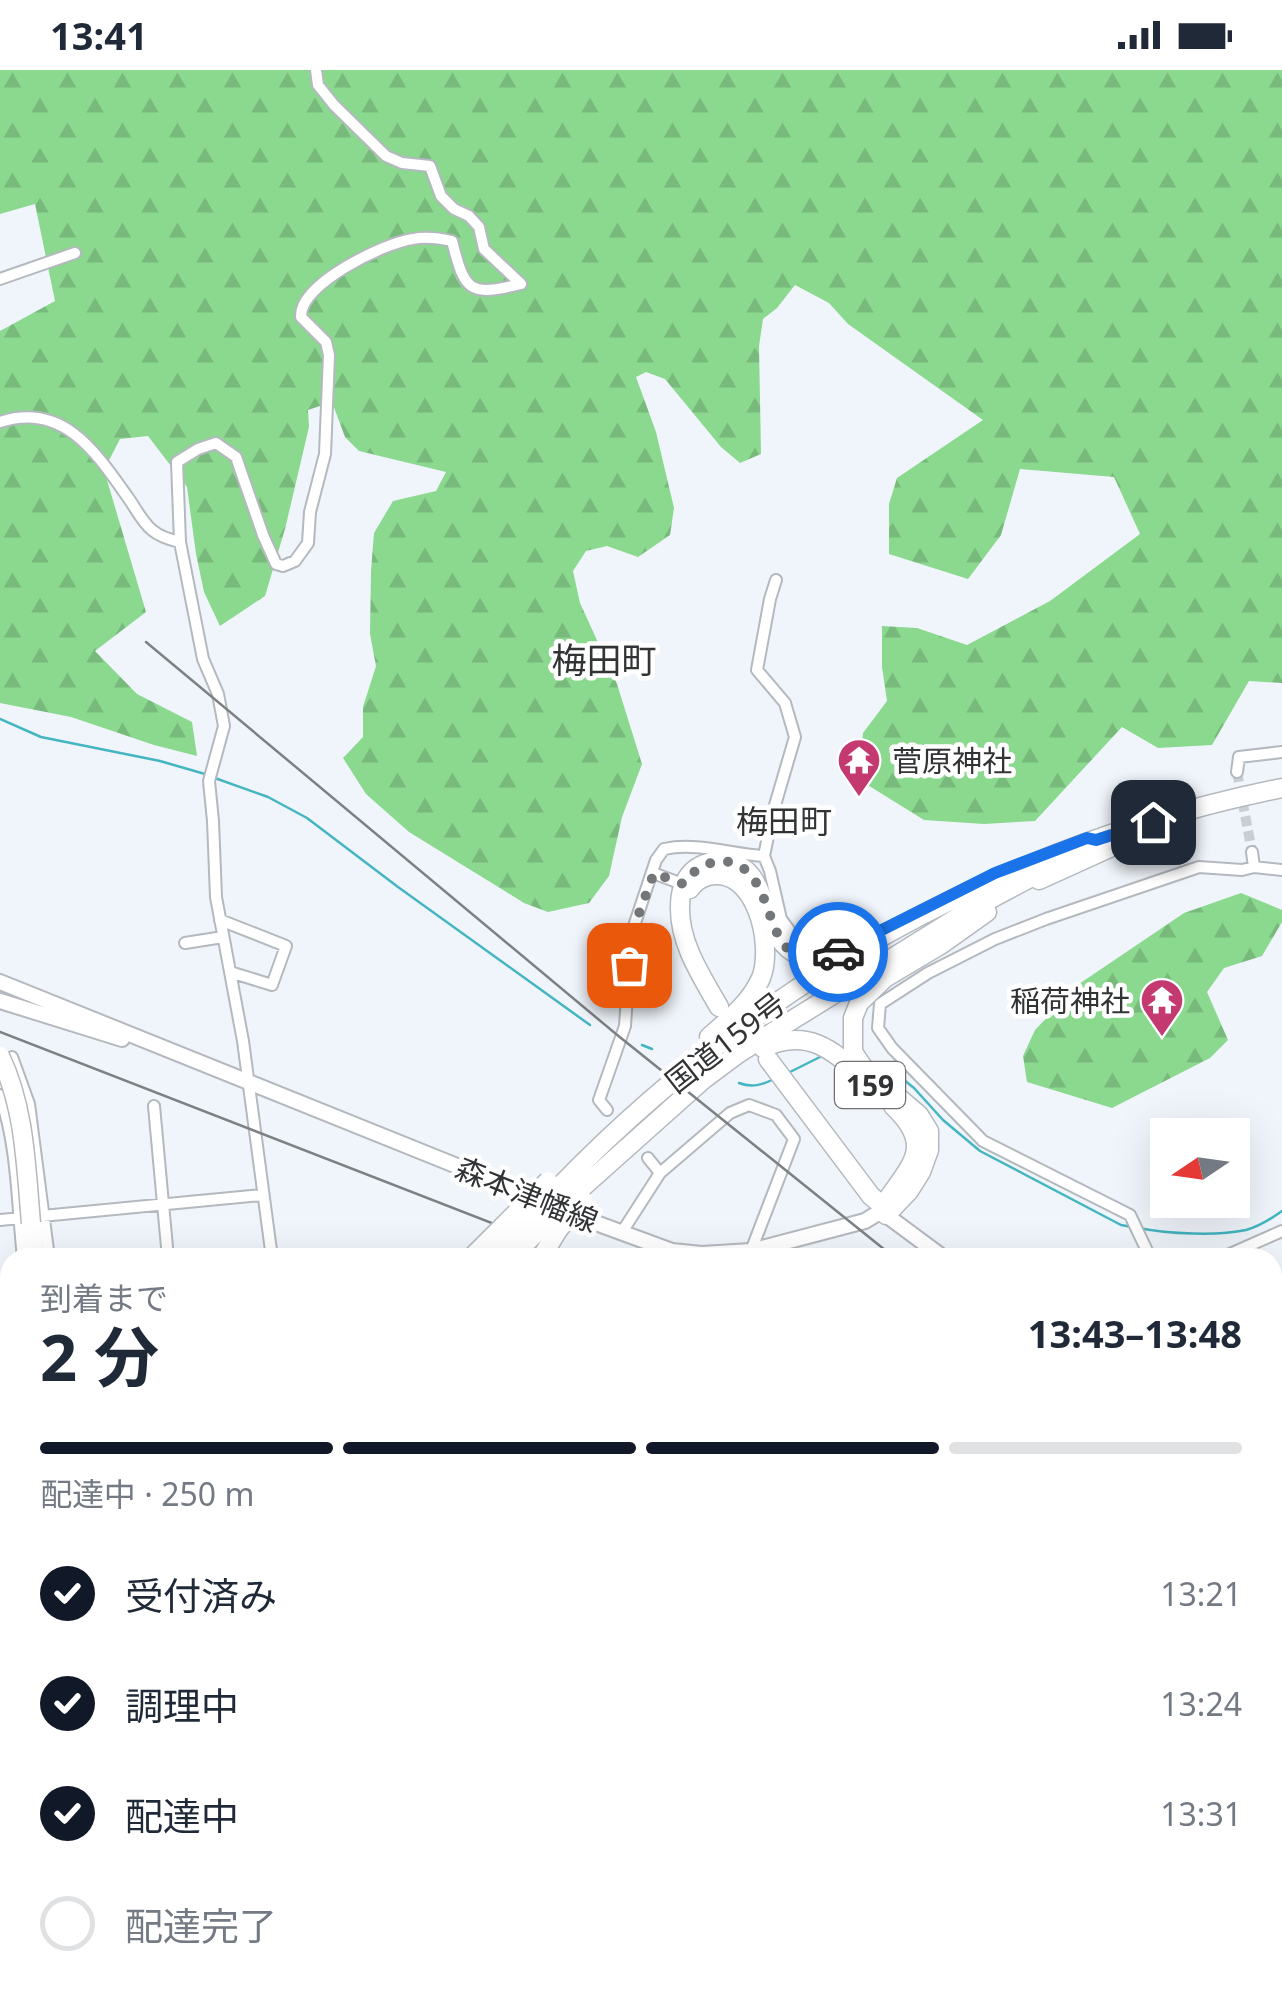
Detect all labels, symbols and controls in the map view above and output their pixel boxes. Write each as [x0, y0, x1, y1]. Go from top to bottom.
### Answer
text: 13:41 [50, 9, 148, 61]
district label: 梅田町 [551, 636, 657, 683]
temple icon: 菅原神社 [836, 737, 882, 798]
place label: 菅原神社 [892, 740, 1012, 781]
pin [1111, 780, 1196, 865]
icon: home [1126, 795, 1181, 850]
district label: 梅田町 [736, 799, 832, 842]
courier [788, 902, 888, 1002]
pin [587, 923, 672, 1008]
icon: car [811, 925, 866, 980]
icon: bag [602, 938, 657, 993]
temple icon: 稲荷神社 [1139, 977, 1185, 1038]
place label: 稲荷神社 [1010, 980, 1130, 1021]
street label: 国道159号 [657, 982, 793, 1102]
road number: 159 [835, 1062, 905, 1108]
north arrow [1150, 1118, 1250, 1218]
map controls [1150, 1118, 1250, 1218]
street label: 森本津幡線 [450, 1147, 604, 1241]
text: 到着まで [40, 1276, 168, 1319]
text: 13:43–13:48 [1028, 1307, 1242, 1359]
text: 2 分 [40, 1312, 159, 1400]
text: 配達中 · 250 m [40, 1472, 254, 1515]
icon: check [40, 1566, 95, 1621]
text: 受付済み [125, 1569, 277, 1621]
text: 13:21 [1160, 1572, 1242, 1615]
icon: check [40, 1676, 95, 1731]
text: 調理中 [125, 1679, 239, 1731]
text: 13:24 [1160, 1682, 1242, 1725]
icon: check [40, 1786, 95, 1841]
text: 配達中 [125, 1789, 239, 1841]
text: 13:31 [1160, 1792, 1242, 1835]
text: 配達完了 [125, 1899, 277, 1951]

